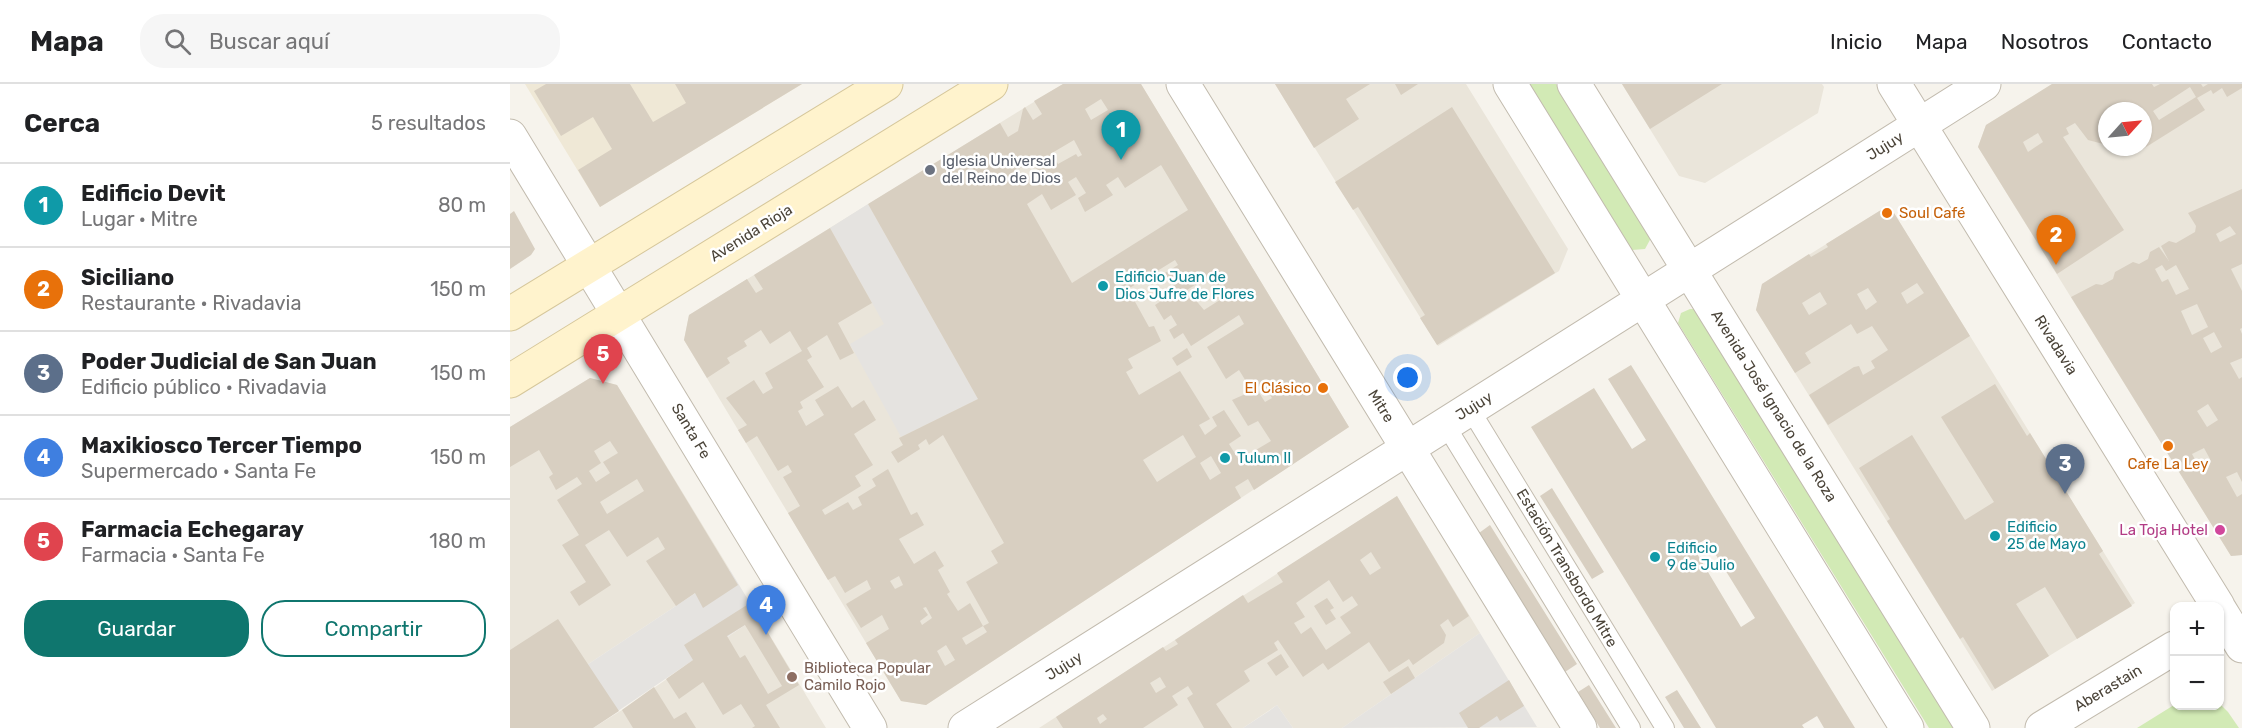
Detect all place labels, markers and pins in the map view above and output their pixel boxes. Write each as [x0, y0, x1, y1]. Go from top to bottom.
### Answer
pin: 1 [1102, 110, 1140, 160]
place label: Iglesia Universal del Reino de Dios [942, 152, 1061, 187]
marker: Iglesia Universal del Reino de Dios [923, 163, 937, 177]
place label: Soul Café [1899, 204, 1966, 222]
marker: Soul Café [1880, 206, 1894, 220]
pin: 2 [2036, 216, 2076, 265]
place label: Edificio Juan de Dios Jufre de Flores [1115, 268, 1255, 303]
marker: Edificio Juan de Dios Jufre de Flores [1096, 279, 1110, 293]
pin: 5 [584, 334, 622, 384]
place label: El Clásico [1245, 379, 1311, 397]
marker: El Clásico [1316, 381, 1330, 395]
marker: Cafe La Ley [2161, 439, 2175, 453]
pin: 3 [2046, 444, 2084, 494]
place label: Tulum II [1237, 449, 1291, 467]
marker: Tulum II [1218, 451, 1232, 465]
place label: Cafe La Ley [2128, 455, 2208, 473]
place label: Edificio 25 de Mayo [2007, 518, 2086, 553]
place label: La Toja Hotel [2119, 521, 2208, 539]
marker: La Toja Hotel [2213, 523, 2227, 537]
marker: Edificio 25 de Mayo [1988, 529, 2002, 543]
place label: Edificio 9 de Julio [1667, 539, 1735, 574]
marker: Edificio 9 de Julio [1648, 550, 1662, 564]
pin: 4 [746, 586, 786, 635]
place label: Biblioteca Popular Camilo Rojo [804, 659, 931, 694]
marker: Biblioteca Popular Camilo Rojo [785, 670, 799, 684]

